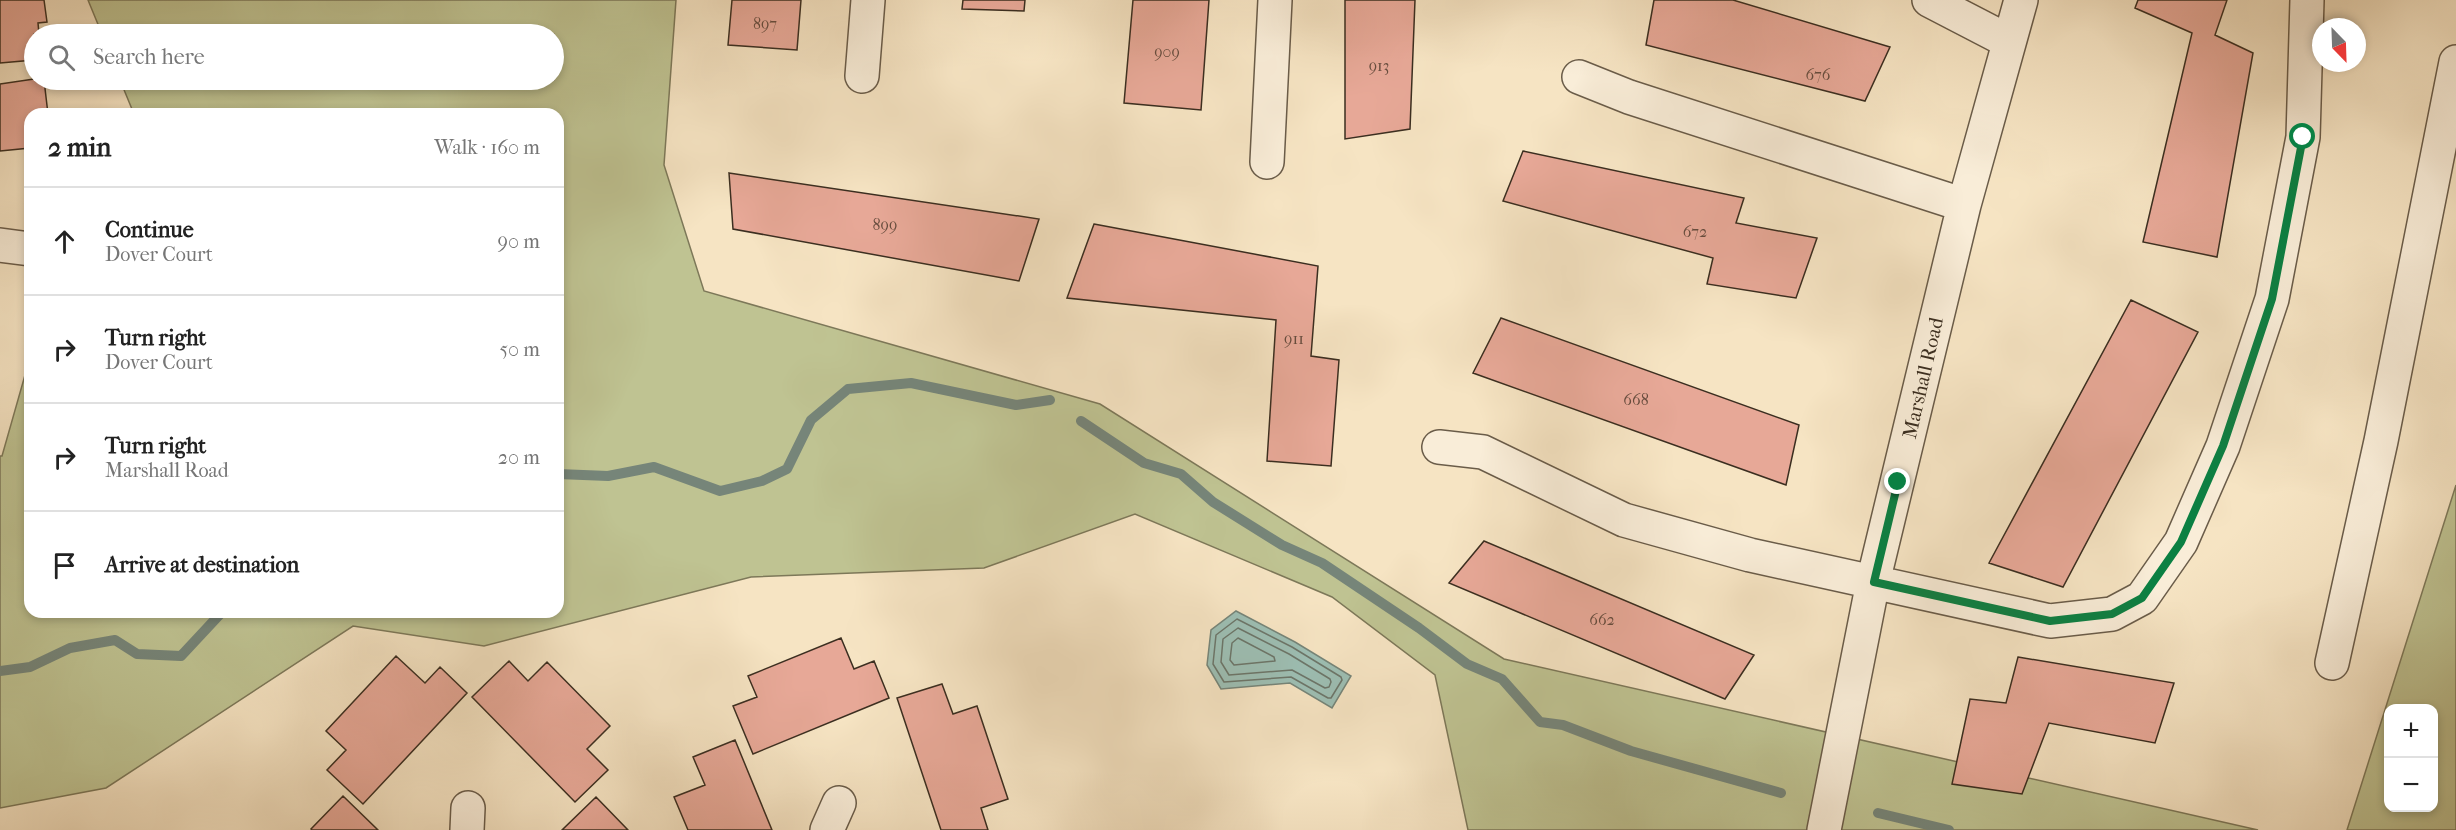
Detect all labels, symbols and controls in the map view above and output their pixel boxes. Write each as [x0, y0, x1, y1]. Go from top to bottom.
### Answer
house number: 897 [753, 14, 777, 33]
north arrow [2312, 18, 2366, 72]
search box [24, 24, 564, 90]
icon: search [45, 41, 78, 74]
house number: 909 [1154, 42, 1180, 61]
text: Search here [93, 44, 205, 70]
house number: 913 [1369, 56, 1389, 75]
house number: 676 [1806, 65, 1831, 84]
route start [2289, 123, 2315, 149]
text: 2 min [48, 132, 111, 163]
text: Walk · 160 m [434, 136, 540, 159]
house number: 899 [873, 215, 897, 234]
text: Continue [105, 217, 194, 243]
house number: 672 [1683, 222, 1707, 241]
icon: ahead [48, 225, 81, 258]
text: 90 m [498, 230, 540, 253]
text: Dover Court [105, 243, 213, 266]
street label: Marshall Road [1898, 314, 1948, 441]
text: Turn right [105, 325, 206, 351]
house number: 911 [1284, 329, 1304, 348]
icon: right [48, 333, 81, 366]
text: 50 m [499, 338, 540, 361]
text: Dover Court [105, 351, 213, 374]
house number: 668 [1623, 390, 1649, 409]
text: Turn right [105, 433, 206, 459]
icon: right [48, 441, 81, 474]
text: 20 m [498, 446, 540, 469]
text: Marshall Road [105, 459, 229, 482]
route end [1884, 468, 1910, 494]
icon: arrive [48, 549, 81, 582]
text: Arrive at destination [105, 552, 299, 578]
house number: 662 [1589, 610, 1615, 629]
map controls [2384, 704, 2438, 812]
button: + [2384, 704, 2438, 758]
button: − [2384, 758, 2438, 812]

